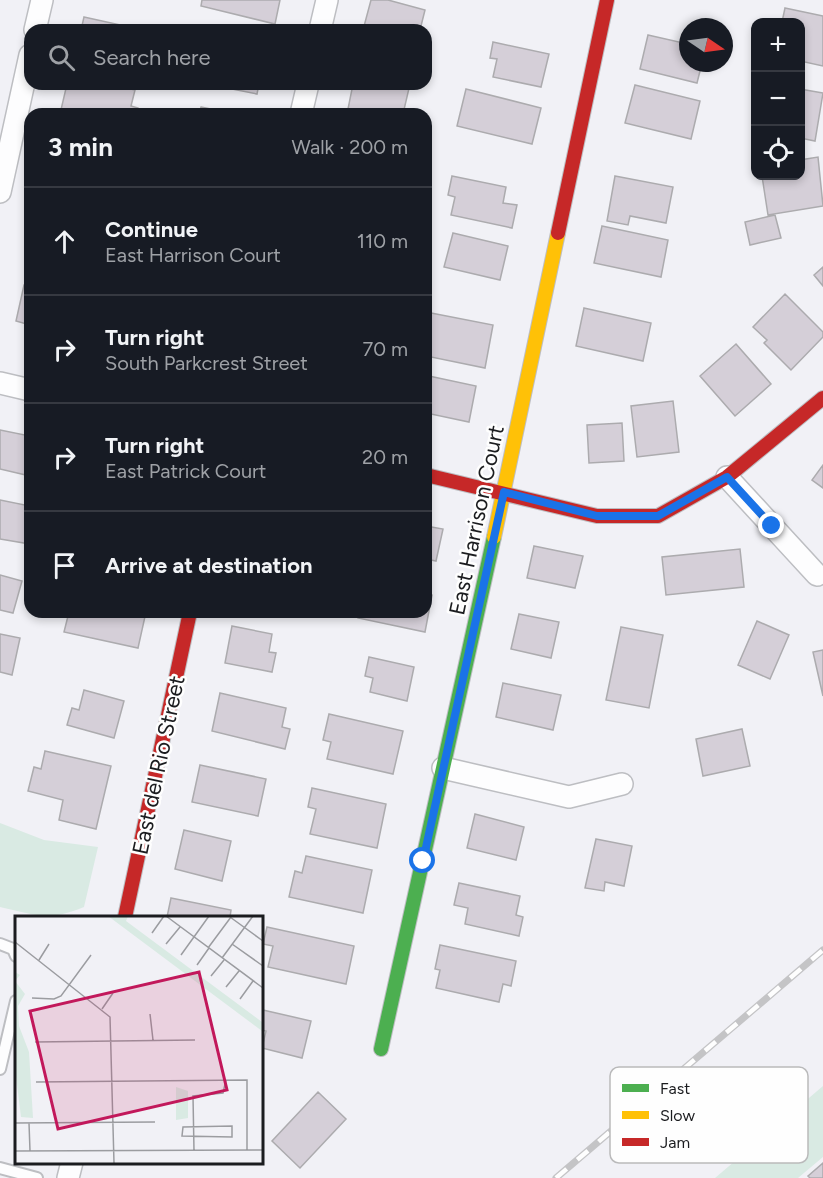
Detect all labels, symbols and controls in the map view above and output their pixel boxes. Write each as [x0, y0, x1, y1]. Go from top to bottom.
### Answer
north arrow [679, 18, 733, 72]
map controls [751, 18, 805, 180]
button: + [751, 18, 805, 72]
search box [24, 24, 432, 90]
icon: search [45, 41, 78, 74]
text: Search here [93, 44, 211, 71]
button: − [751, 72, 805, 126]
button: locate [751, 126, 805, 180]
text: 3 min [48, 131, 113, 163]
text: Walk · 200 m [292, 135, 408, 159]
text: Continue [105, 216, 198, 243]
icon: ahead [48, 225, 81, 258]
text: 110 m [357, 229, 408, 253]
text: East Harrison Court [105, 243, 281, 267]
text: Turn right [105, 324, 204, 351]
icon: right [48, 333, 81, 366]
text: 70 m [362, 337, 408, 361]
text: South Parkcrest Street [105, 351, 308, 375]
street label: East Harrison Court [443, 423, 510, 617]
text: Turn right [105, 432, 204, 459]
icon: right [48, 441, 81, 474]
text: 20 m [362, 445, 408, 469]
text: East Patrick Court [105, 459, 266, 483]
route end [758, 512, 784, 538]
icon: arrive [48, 549, 81, 582]
text: Arrive at destination [105, 552, 313, 579]
street label: East del Rio Street [126, 673, 191, 857]
route start [409, 847, 435, 873]
inset map [15, 916, 262, 1163]
legend [610, 1067, 808, 1163]
text: Fast [660, 1079, 690, 1098]
text: Slow [660, 1106, 695, 1125]
text: Jam [660, 1133, 690, 1152]

